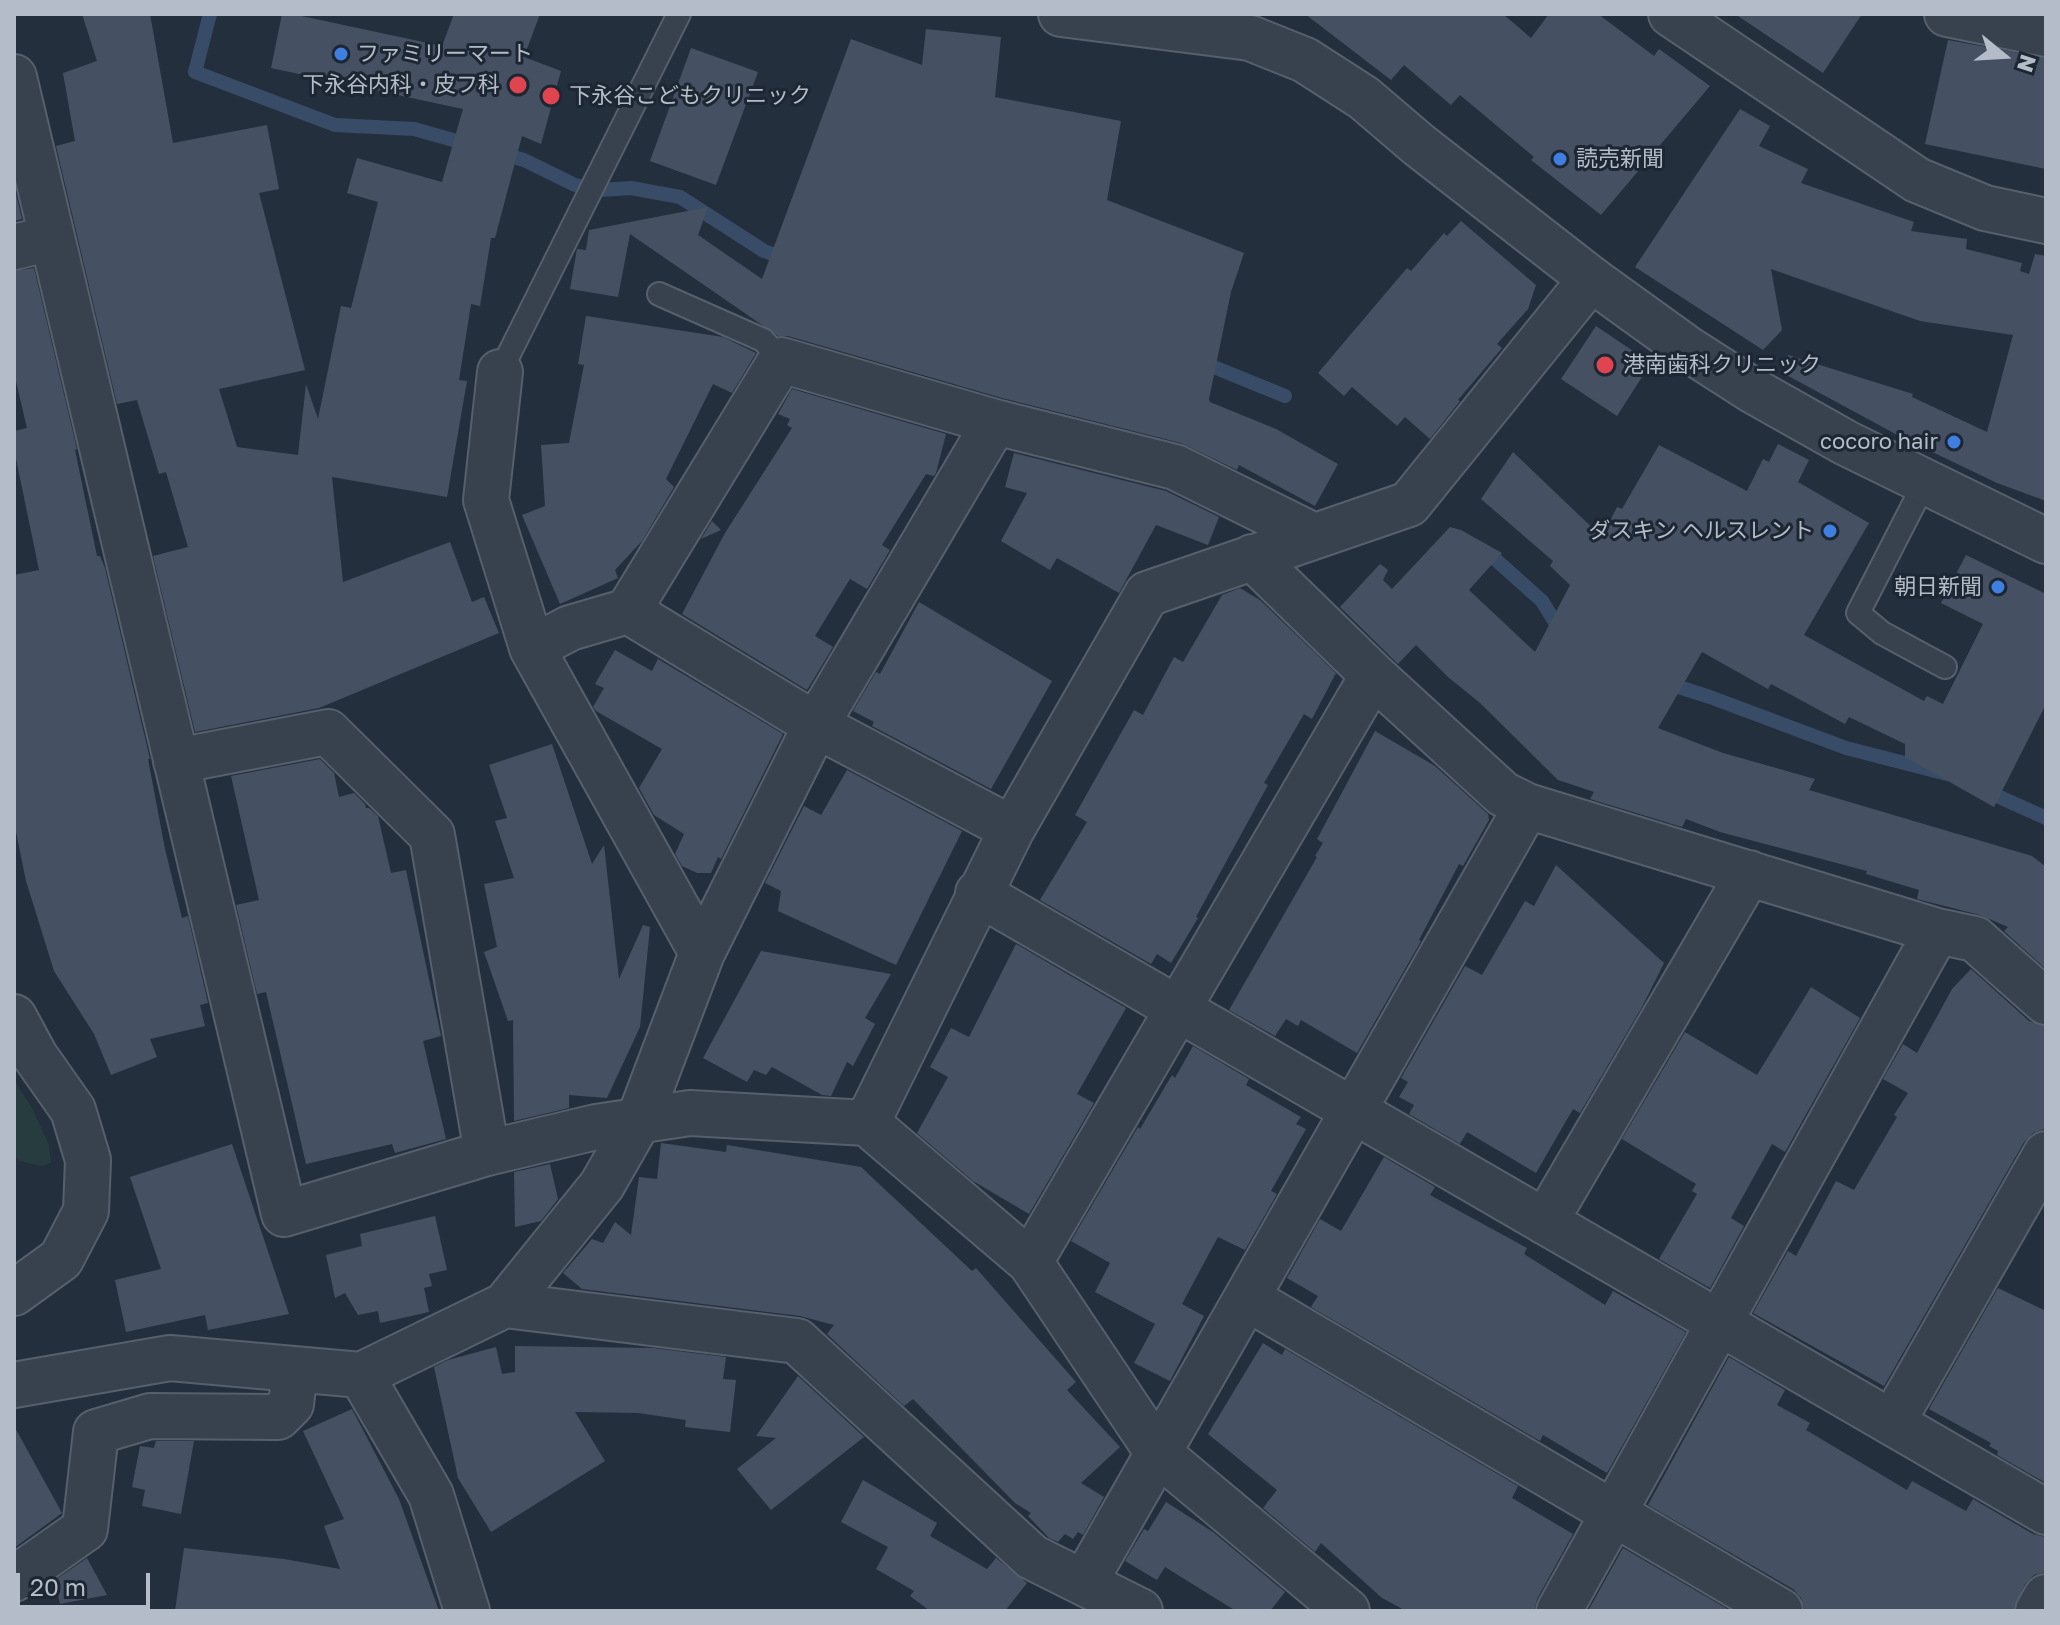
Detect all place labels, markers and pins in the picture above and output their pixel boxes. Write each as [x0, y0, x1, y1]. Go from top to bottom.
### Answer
place label: ファミリーマート [357, 41, 533, 67]
marker: ファミリーマート [332, 45, 350, 63]
place label: 下永谷内科・皮フ科 [302, 72, 500, 98]
marker: 下永谷内科・皮フ科 [507, 74, 529, 96]
place label: 下永谷こどもクリニック [569, 83, 811, 109]
marker: 下永谷こどもクリニック [540, 85, 562, 107]
place label: 読売新聞 [1576, 146, 1664, 172]
marker: 読売新聞 [1551, 150, 1569, 168]
place label: 港南歯科クリニック [1623, 352, 1821, 378]
marker: 港南歯科クリニック [1594, 354, 1616, 376]
place label: cocoro hair [1820, 429, 1938, 455]
marker: cocoro hair [1945, 433, 1963, 451]
place label: ダスキン ヘルスレント [1589, 518, 1814, 544]
marker: ダスキン ヘルスレント [1821, 522, 1839, 540]
place label: 朝日新聞 [1894, 574, 1982, 600]
marker: 朝日新聞 [1989, 578, 2007, 596]

